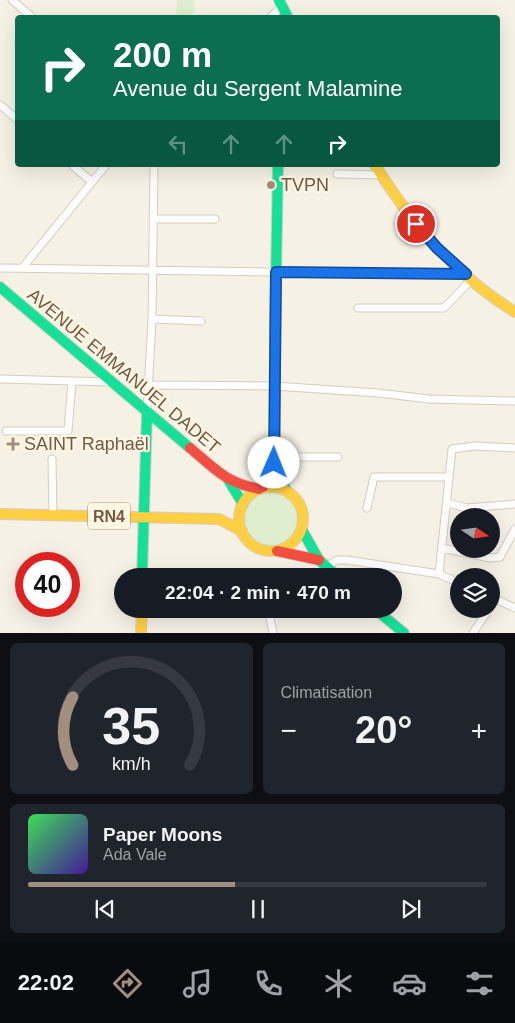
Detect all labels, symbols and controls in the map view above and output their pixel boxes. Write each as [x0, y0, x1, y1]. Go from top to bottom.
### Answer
icon: right [30, 35, 95, 100]
text: 200 m [113, 35, 212, 74]
text: Avenue du Sergent Malamine [113, 76, 402, 101]
icon: left [164, 130, 192, 158]
icon: ahead [217, 130, 245, 158]
icon: ahead [270, 130, 298, 158]
icon: right [323, 130, 351, 158]
place label: TVPN [281, 175, 329, 195]
marker: TVPN [265, 179, 277, 191]
pin [395, 203, 437, 245]
icon: arrive [402, 210, 430, 238]
street label: AVENUE EMMANUEL DADET [24, 285, 224, 457]
place label: SAINT Raphaël [24, 434, 149, 454]
position arrow [247, 436, 299, 488]
marker: SAINT Raphaël [6, 437, 20, 451]
road number: RN4 [88, 502, 130, 530]
north arrow [450, 508, 500, 558]
map controls [450, 508, 500, 618]
speed limit sign: 40 [15, 552, 80, 617]
button: layers [450, 568, 500, 618]
text: 22:04 · 2 min · 470 m [165, 582, 351, 603]
text: Climatisation [281, 684, 372, 701]
text: 35 [102, 697, 160, 755]
text: 20° [355, 709, 412, 751]
text: − [281, 715, 297, 746]
text: + [471, 715, 487, 746]
text: km/h [112, 754, 151, 774]
text: Paper Moons [103, 824, 222, 845]
text: Ada Vale [103, 846, 167, 863]
icon: previous [91, 895, 119, 923]
icon: pause [244, 895, 272, 923]
icon: next [397, 895, 425, 923]
icon: directions [110, 966, 145, 1001]
icon: music [180, 966, 215, 1001]
icon: phone [251, 966, 286, 1001]
icon: climate [321, 966, 356, 1001]
icon: car [392, 966, 427, 1001]
icon: filters [462, 966, 497, 1001]
text: 22:02 [18, 970, 74, 995]

